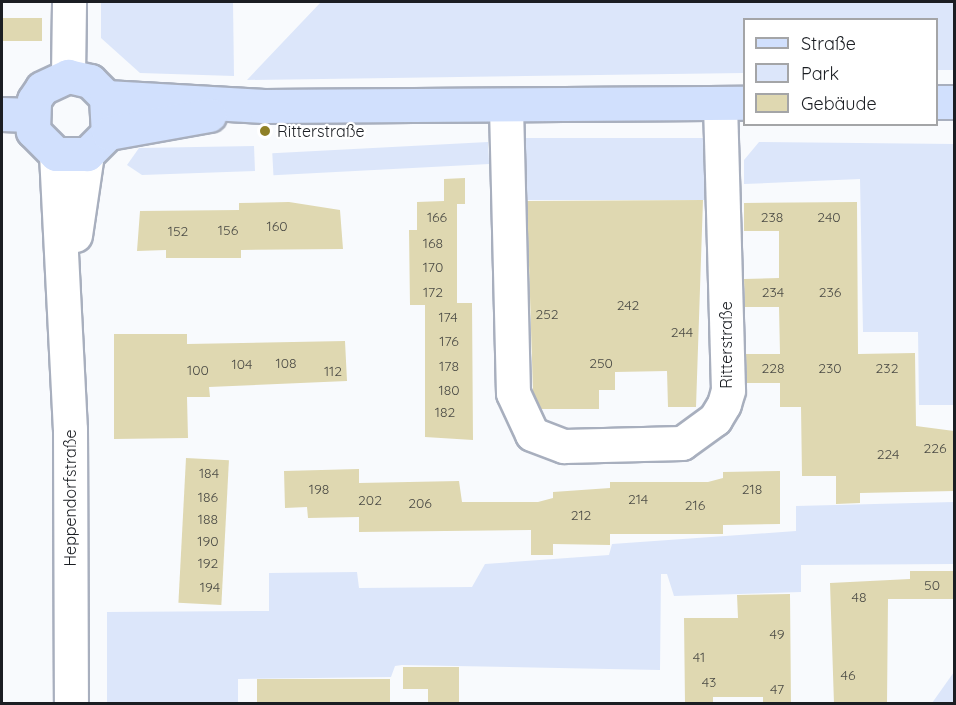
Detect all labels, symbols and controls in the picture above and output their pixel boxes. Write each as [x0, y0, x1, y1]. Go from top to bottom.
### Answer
legend [743, 18, 938, 126]
text: Straße [801, 32, 856, 55]
text: Park [801, 62, 839, 85]
text: Gebäude [801, 92, 877, 115]
place label: Ritterstraße [277, 121, 364, 141]
marker: Ritterstraße [258, 124, 272, 138]
house number: 166 [427, 209, 447, 225]
house number: 238 [761, 209, 783, 225]
house number: 240 [817, 209, 841, 225]
house number: 160 [266, 218, 288, 234]
house number: 156 [218, 222, 238, 238]
house number: 152 [168, 223, 188, 239]
house number: 168 [423, 235, 443, 251]
house number: 170 [423, 259, 443, 275]
house number: 172 [423, 284, 443, 300]
house number: 234 [762, 284, 784, 300]
house number: 236 [819, 284, 841, 300]
house number: 242 [617, 297, 639, 313]
street label: Ritterstraße [716, 301, 736, 389]
house number: 252 [535, 306, 559, 322]
house number: 174 [438, 309, 458, 325]
house number: 244 [671, 324, 693, 340]
house number: 176 [439, 333, 459, 349]
house number: 108 [275, 355, 297, 371]
house number: 250 [589, 355, 613, 371]
house number: 104 [232, 356, 252, 372]
house number: 178 [439, 358, 459, 374]
house number: 228 [761, 360, 785, 376]
house number: 230 [818, 360, 842, 376]
house number: 232 [876, 360, 898, 376]
house number: 100 [187, 362, 209, 378]
house number: 112 [324, 363, 342, 379]
house number: 180 [438, 382, 460, 398]
house number: 182 [435, 404, 455, 420]
street label: Heppendorfstraße [60, 430, 80, 566]
house number: 226 [923, 440, 947, 456]
house number: 224 [877, 446, 899, 462]
house number: 184 [199, 465, 219, 481]
house number: 198 [309, 481, 329, 497]
house number: 218 [742, 481, 762, 497]
house number: 186 [198, 489, 218, 505]
house number: 214 [628, 491, 648, 507]
house number: 202 [358, 492, 382, 508]
house number: 206 [408, 495, 432, 511]
house number: 216 [685, 497, 705, 513]
house number: 212 [571, 507, 591, 523]
house number: 188 [198, 511, 218, 527]
house number: 190 [197, 533, 219, 549]
house number: 192 [198, 555, 218, 571]
house number: 50 [924, 577, 940, 593]
house number: 194 [200, 579, 220, 595]
house number: 48 [852, 589, 866, 605]
house number: 49 [770, 626, 784, 642]
house number: 41 [693, 649, 705, 665]
house number: 46 [841, 667, 855, 683]
house number: 43 [702, 674, 716, 690]
house number: 47 [770, 681, 784, 697]

